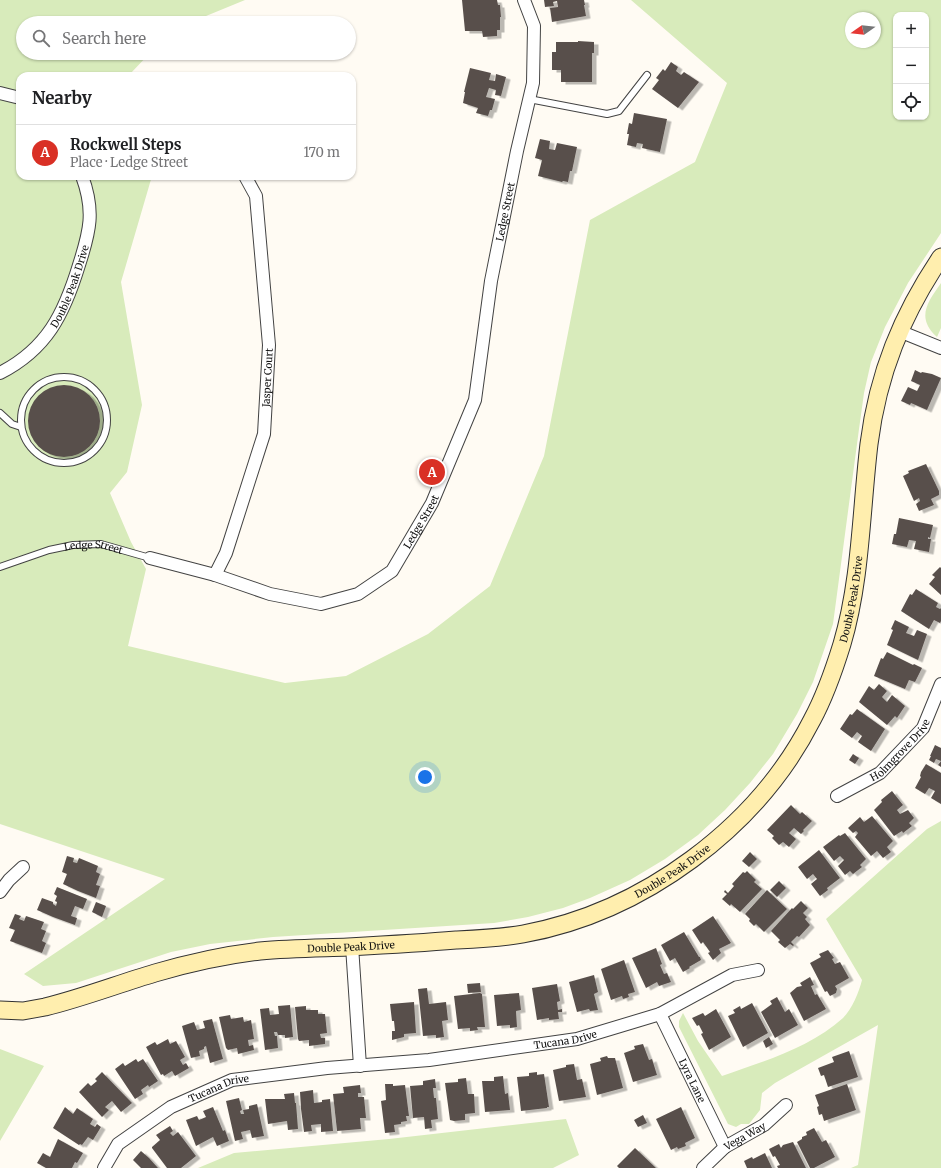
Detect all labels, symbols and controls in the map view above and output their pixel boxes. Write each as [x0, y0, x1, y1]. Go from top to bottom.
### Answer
north arrow [845, 12, 881, 48]
map controls [893, 12, 929, 120]
button: + [893, 12, 929, 48]
search box [16, 16, 356, 60]
icon: search [30, 27, 52, 49]
text: Search here [62, 29, 146, 48]
button: − [893, 48, 929, 84]
button: locate [893, 84, 929, 120]
text: Nearby [32, 87, 92, 109]
text: Rockwell Steps [70, 135, 182, 154]
text: A [40, 144, 50, 161]
text: 170 m [303, 144, 340, 161]
text: Place · Ledge Street [70, 154, 188, 171]
street label: Ledge Street [493, 181, 517, 242]
street label: Double Peak Drive [47, 243, 91, 330]
street label: Jasper Court [259, 348, 275, 408]
pin: A [419, 457, 445, 487]
street label: Ledge Street [400, 493, 441, 551]
street label: Ledge Street [63, 538, 125, 556]
street label: Double Peak Drive [836, 555, 865, 644]
street label: Holmgrove Drive [867, 717, 932, 784]
your location [415, 767, 435, 787]
street label: Double Peak Drive [632, 841, 713, 900]
street label: Double Peak Drive [307, 938, 395, 955]
street label: Tucana Drive [533, 1027, 598, 1052]
street label: Lyra Lane [676, 1056, 709, 1105]
street label: Tucana Drive [186, 1071, 250, 1105]
street label: Vega Way [721, 1119, 768, 1153]

